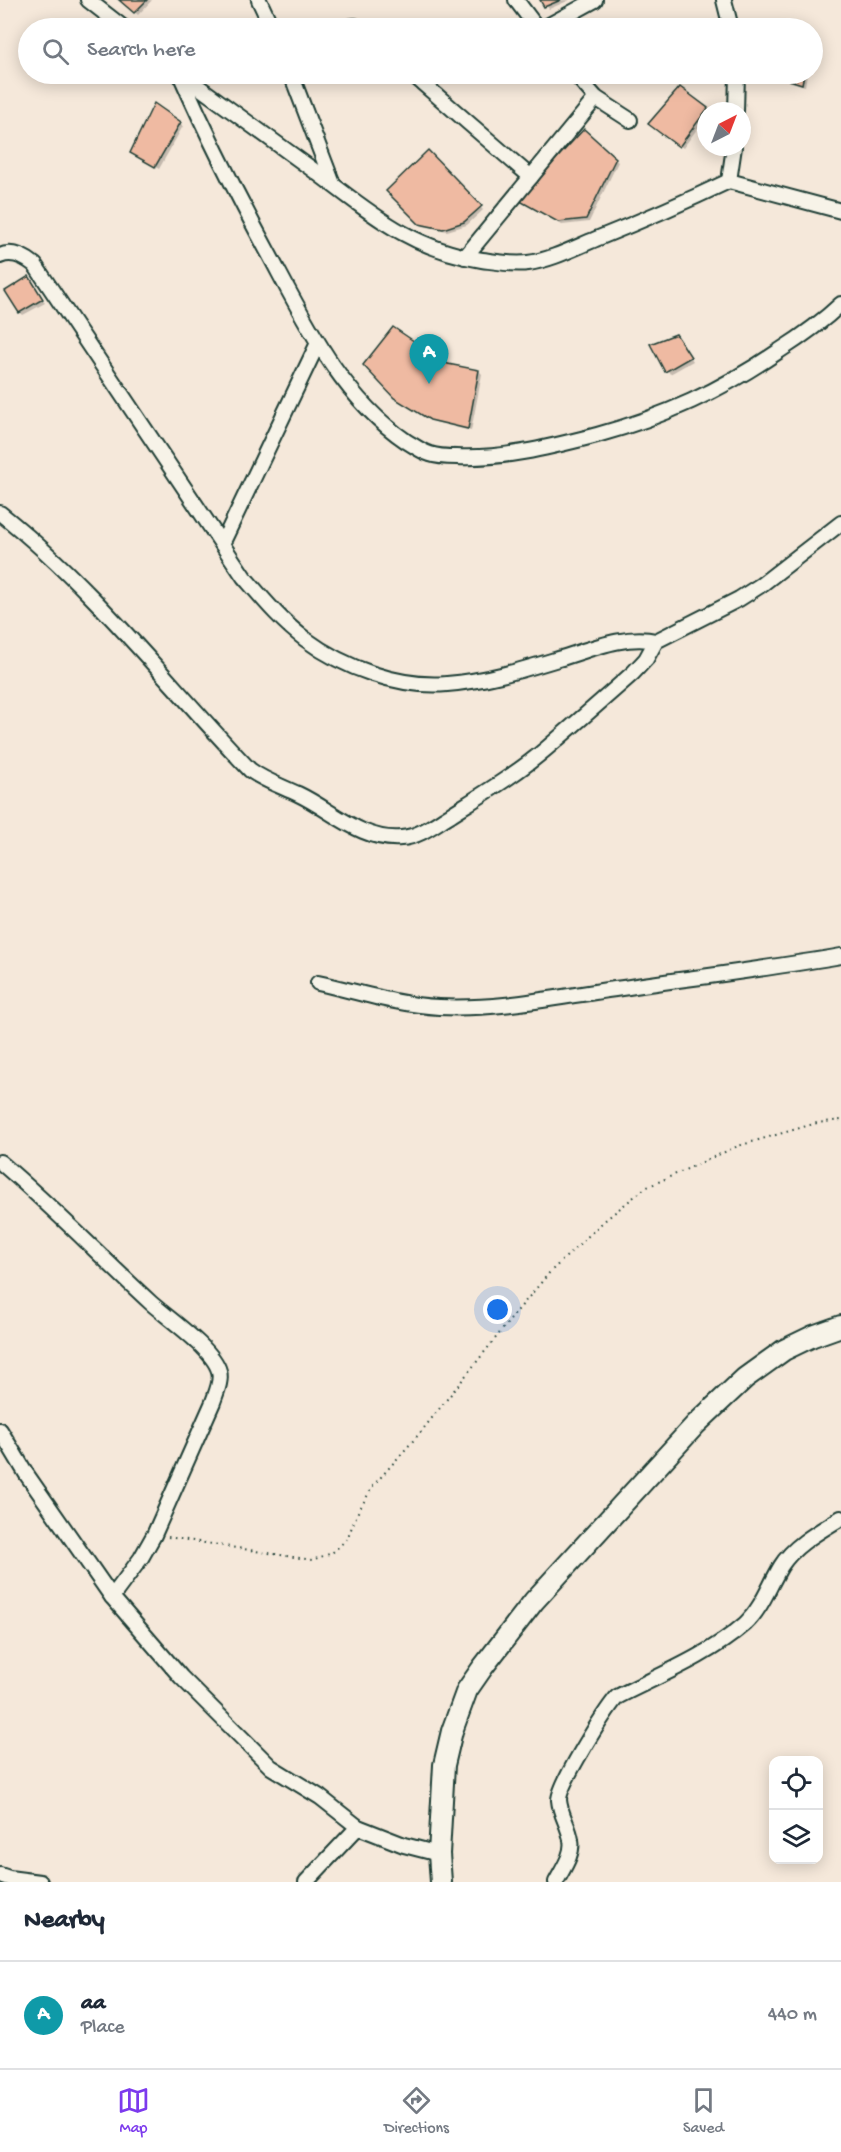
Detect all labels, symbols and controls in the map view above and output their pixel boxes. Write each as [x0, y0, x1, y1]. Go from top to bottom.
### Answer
search box [18, 18, 823, 84]
icon: search [39, 35, 72, 68]
text: Search here [87, 38, 195, 64]
north arrow [697, 102, 751, 156]
pin: A [410, 334, 448, 384]
your location [483, 1295, 512, 1324]
map controls [769, 1756, 823, 1864]
button: locate [769, 1756, 823, 1810]
button: layers [769, 1810, 823, 1864]
text: Nearby [24, 1906, 105, 1937]
text: aa [81, 1991, 105, 2017]
text: A [38, 2004, 49, 2027]
text: 440 m [768, 2004, 817, 2027]
text: Place [81, 2017, 125, 2040]
tab: Map [117, 2084, 150, 2139]
tab: Directions [384, 2084, 449, 2139]
tab: Saved [683, 2084, 724, 2139]

